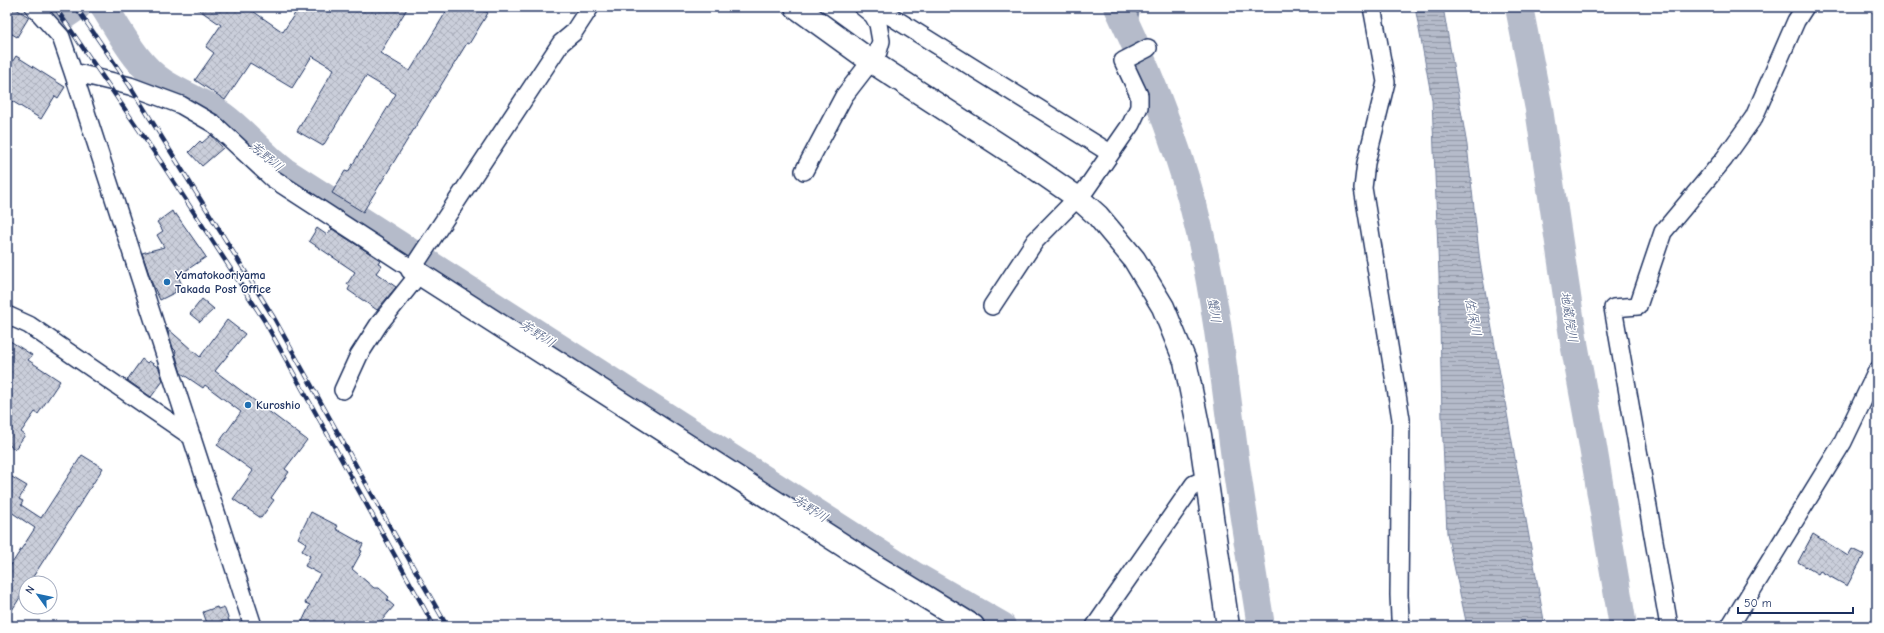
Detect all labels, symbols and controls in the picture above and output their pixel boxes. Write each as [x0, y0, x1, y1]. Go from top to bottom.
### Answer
water label: 芳野川 [247, 138, 286, 175]
place label: Yamatokooriyama Takada Post Office [175, 268, 271, 296]
marker: Yamatokooriyama Takada Post Office [162, 277, 172, 287]
water label: 地蔵院川 [1558, 290, 1581, 344]
water label: 蟹川 [1205, 296, 1224, 324]
water label: 佐保川 [1462, 297, 1485, 338]
water label: 芳野川 [517, 317, 558, 350]
place label: Kuroshio [256, 398, 300, 412]
marker: Kuroshio [243, 400, 253, 410]
water label: 芳野川 [790, 492, 831, 525]
north arrow [18, 575, 58, 615]
text: N [23, 583, 37, 596]
scale bar [1738, 589, 1853, 615]
text: 50 m [1744, 596, 1772, 610]

